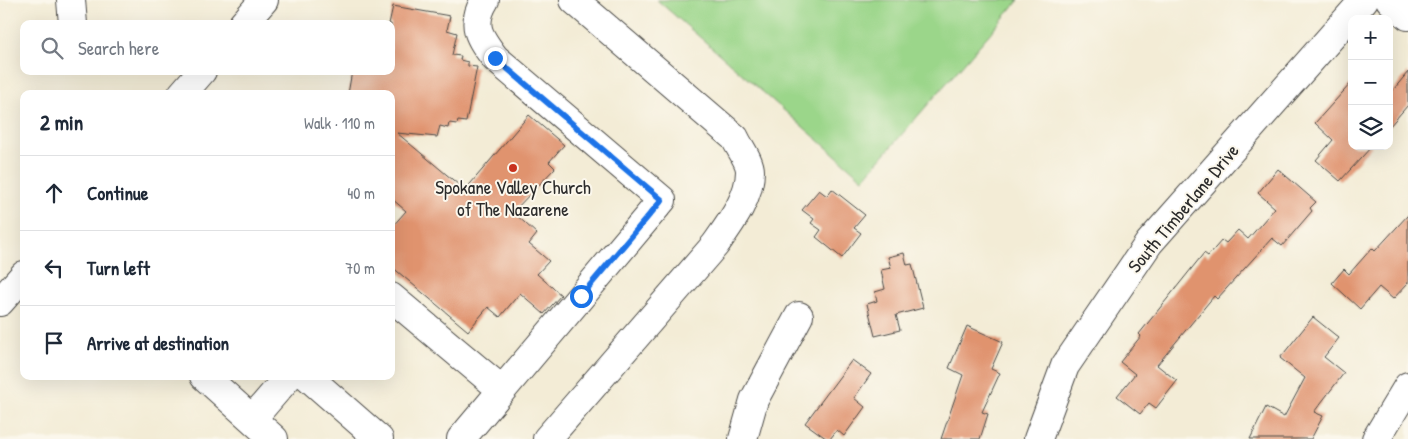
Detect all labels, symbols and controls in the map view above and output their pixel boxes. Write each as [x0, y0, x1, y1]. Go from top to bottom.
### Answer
map controls [1348, 15, 1393, 150]
button: + [1348, 15, 1393, 60]
search box [20, 20, 395, 75]
icon: search [38, 34, 66, 62]
text: Search here [78, 35, 159, 61]
route end [484, 47, 507, 70]
button: − [1348, 60, 1393, 105]
button: layers [1348, 105, 1393, 150]
text: 2 min [40, 108, 83, 137]
text: Walk · 110 m [304, 112, 375, 134]
street label: South Timberlane Drive [1121, 138, 1245, 278]
marker: Spokane Valley Church of The Nazarene [507, 162, 519, 174]
place label: Spokane Valley Church of The Nazarene [435, 174, 591, 222]
icon: ahead [40, 179, 68, 207]
text: Continue [87, 180, 148, 206]
text: 40 m [347, 182, 375, 204]
icon: left [40, 254, 68, 282]
text: Turn left [87, 255, 150, 281]
text: 70 m [345, 257, 375, 279]
route start [570, 285, 593, 308]
icon: arrive [40, 329, 68, 357]
text: Arrive at destination [87, 330, 229, 356]

